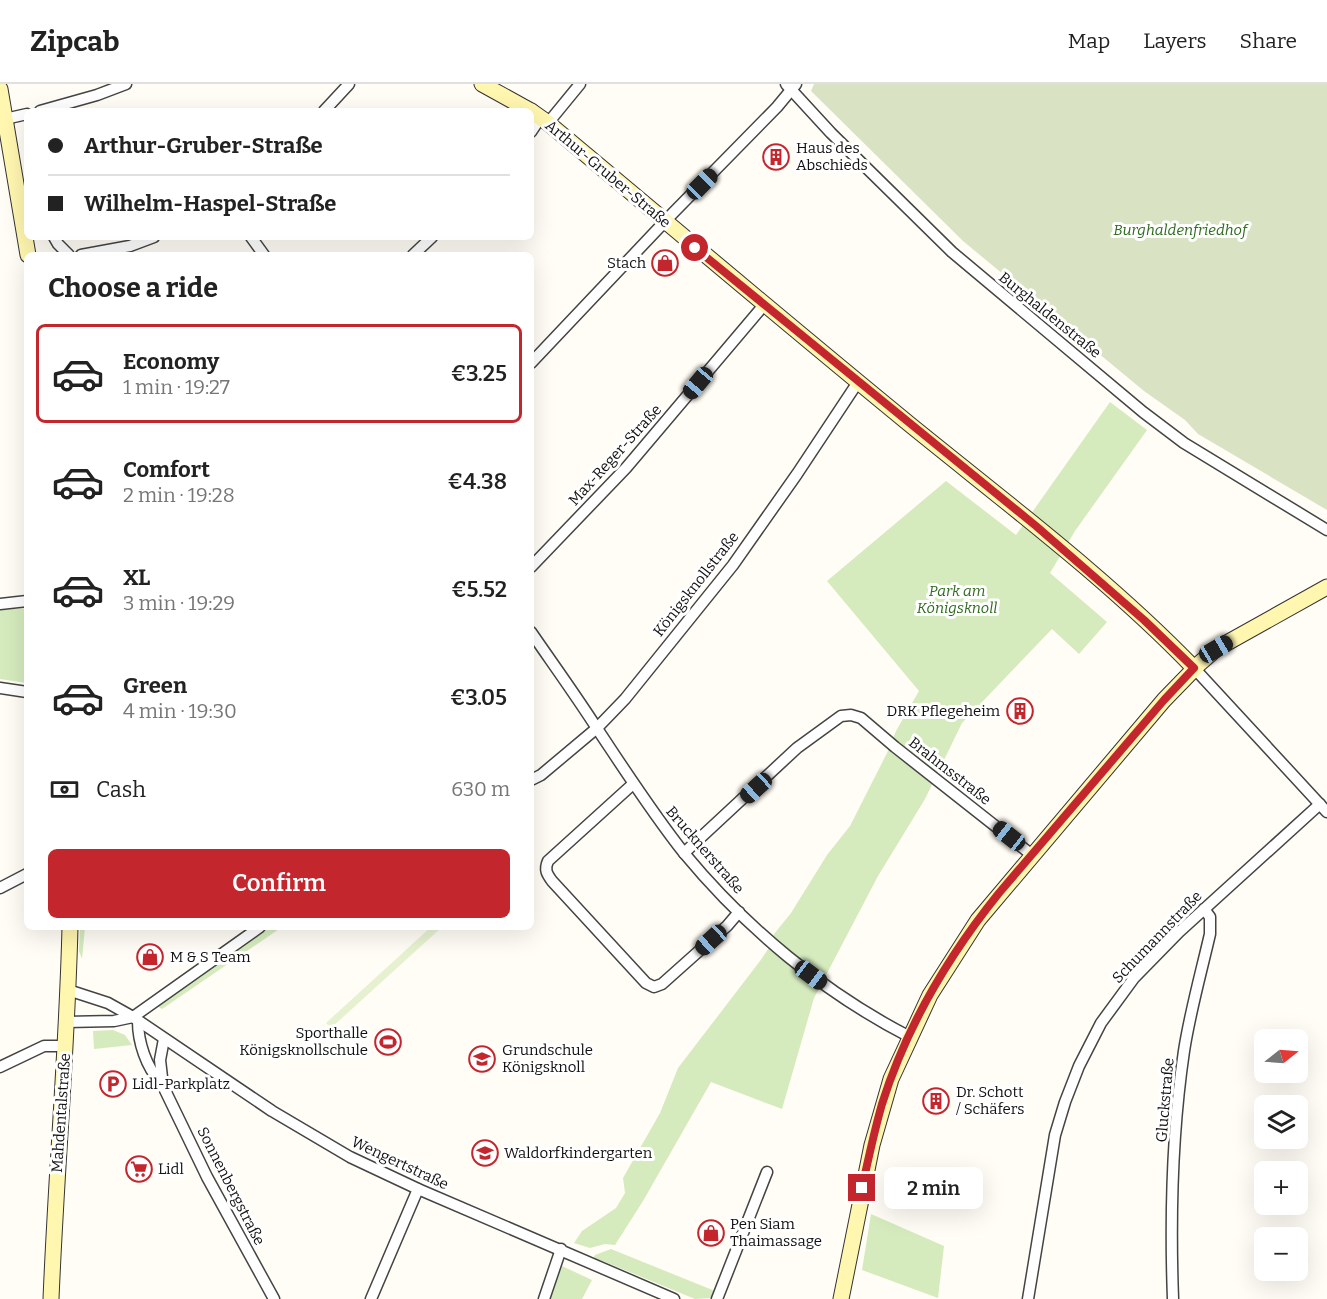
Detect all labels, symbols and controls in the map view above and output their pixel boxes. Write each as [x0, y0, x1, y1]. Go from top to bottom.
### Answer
text: Zipcab [30, 25, 119, 58]
text: Map [1068, 28, 1110, 54]
text: Layers [1143, 28, 1207, 54]
text: Share [1240, 28, 1297, 54]
street label: Arthur-Gruber-Straße [542, 116, 674, 232]
text: Arthur-Gruber-Straße [84, 132, 323, 159]
place label: Haus des Abschieds [796, 139, 868, 174]
building icon: Haus des Abschieds [761, 142, 791, 172]
car [683, 165, 721, 203]
text: Wilhelm-Haspel-Straße [84, 190, 336, 217]
park label: Burghaldenfriedhof [1113, 221, 1249, 239]
route start [681, 234, 708, 261]
shop icon: Stach [650, 248, 680, 278]
place label: Stach [607, 254, 647, 272]
street label: Burghaldenstraße [995, 268, 1105, 362]
text: Choose a ride [48, 272, 218, 304]
icon: car [51, 347, 105, 401]
text: Economy [123, 348, 219, 375]
text: €3.25 [451, 360, 507, 387]
car [680, 363, 716, 403]
text: 1 min · 19:27 [123, 375, 230, 399]
street label: Max-Reger-Straße [565, 401, 665, 509]
icon: car [51, 455, 105, 509]
text: Comfort [123, 456, 210, 483]
text: €4.38 [447, 468, 507, 495]
text: 2 min · 19:28 [123, 483, 235, 507]
street label: Königsknollstraße [650, 528, 742, 640]
icon: car [51, 563, 105, 617]
text: XL [123, 564, 150, 591]
text: €5.52 [451, 576, 507, 603]
park label: Park am Königsknoll [917, 582, 997, 617]
text: 3 min · 19:29 [123, 591, 235, 615]
car [1196, 632, 1236, 666]
icon: car [51, 671, 105, 725]
text: Green [123, 672, 187, 699]
text: €3.05 [450, 684, 507, 711]
building icon: DRK Pflegeheim [1005, 696, 1035, 726]
text: 4 min · 19:30 [123, 699, 237, 723]
place label: DRK Pflegeheim [886, 702, 1001, 720]
street label: Brahmsstraße [905, 733, 995, 809]
car [737, 769, 775, 807]
icon: cash [48, 773, 81, 806]
text: Cash [96, 776, 146, 803]
text: 630 m [451, 777, 510, 801]
street label: Brucknerstraße [662, 803, 748, 897]
car [989, 818, 1029, 854]
button: Confirm [48, 849, 510, 918]
street label: Schumannstraße [1108, 887, 1206, 987]
car [692, 921, 730, 959]
shop icon: M & S Team [135, 942, 165, 972]
place label: M & S Team [170, 948, 251, 966]
car [791, 957, 831, 993]
place label: Sporthalle Königsknollschule [239, 1024, 368, 1059]
sports icon: Sporthalle Königsknollschule [373, 1027, 403, 1057]
north arrow [1254, 1029, 1308, 1083]
map controls [1254, 1029, 1308, 1281]
place label: Grundschule Königsknoll [502, 1041, 593, 1076]
school or university icon: Grundschule Königsknoll [467, 1044, 497, 1074]
street label: Mahdentalstraße [48, 1053, 74, 1173]
street label: Gluckstraße [1152, 1057, 1178, 1143]
parking icon: Lidl-Parkplatz [98, 1069, 128, 1099]
place label: Lidl-Parkplatz [132, 1075, 230, 1093]
place label: Dr. Schott / Schäfers [956, 1083, 1024, 1118]
building icon: Dr. Schott / Schäfers [921, 1086, 951, 1116]
button: layers [1254, 1095, 1308, 1149]
street label: Sonnenbergstraße [193, 1124, 269, 1248]
street label: Wengertstraße [349, 1133, 451, 1193]
school or university icon: Waldorfkindergarten [470, 1138, 500, 1168]
place label: Waldorfkindergarten [504, 1144, 653, 1162]
supermarket icon: Lidl [124, 1154, 154, 1184]
place label: Lidl [158, 1160, 184, 1178]
button: + [1254, 1161, 1308, 1215]
callout: 2 min [883, 1167, 982, 1209]
route end [848, 1174, 875, 1201]
text: 2 min [907, 1176, 960, 1200]
place label: Pen Siam Thaimassage [730, 1215, 822, 1250]
shop icon: Pen Siam Thaimassage [696, 1218, 726, 1248]
button: − [1254, 1227, 1308, 1281]

